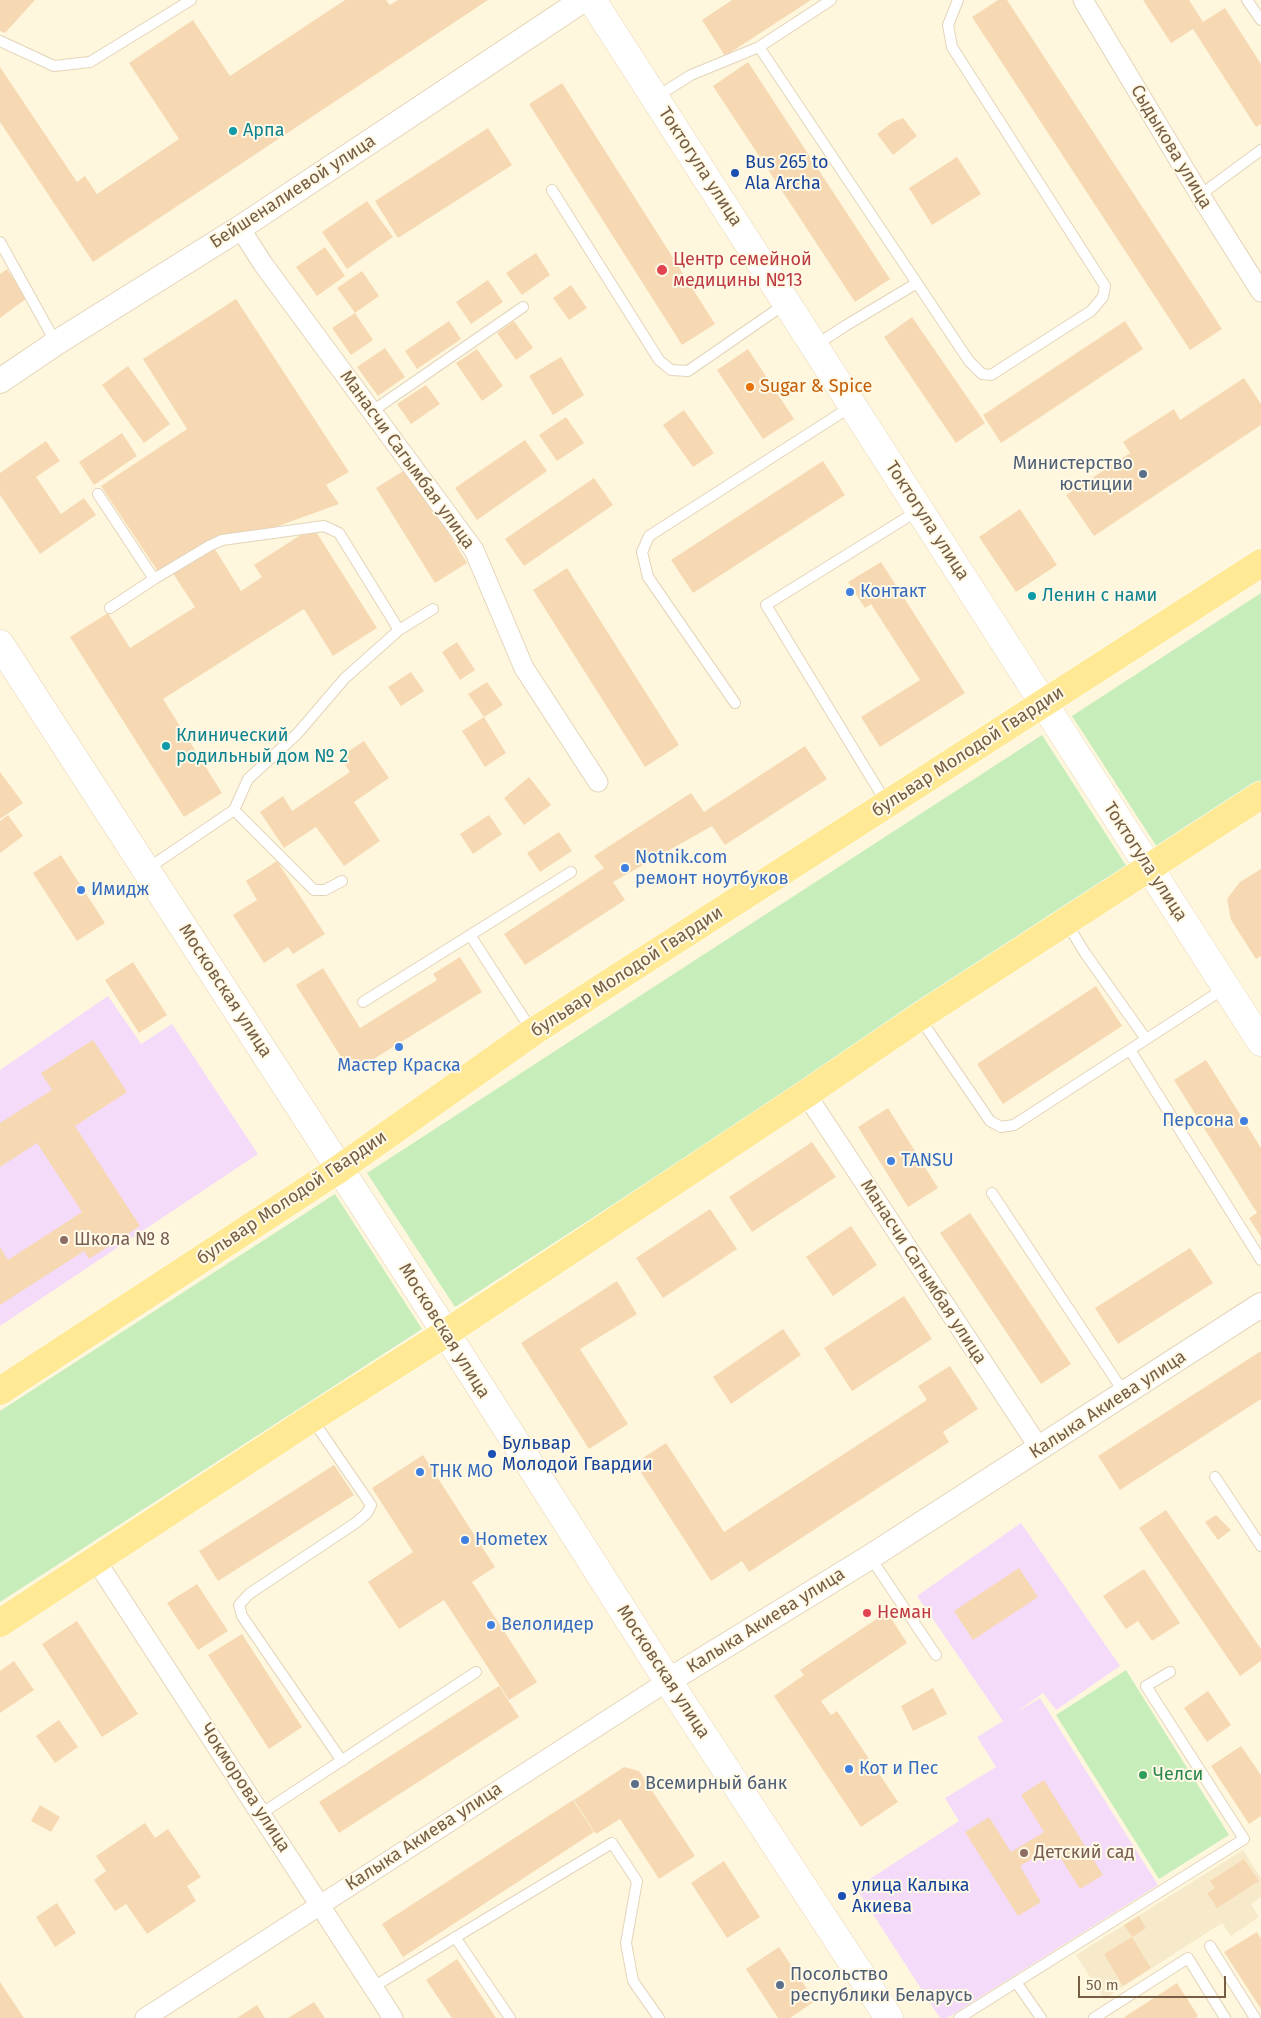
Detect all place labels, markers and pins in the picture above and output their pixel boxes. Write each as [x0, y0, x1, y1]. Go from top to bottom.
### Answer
place label: Арпа [243, 120, 284, 142]
marker: Арпа [227, 125, 239, 137]
place label: Bus 265 to Ala Archa [745, 152, 829, 194]
marker: Bus 265 to Ala Archa [729, 167, 741, 179]
place label: Центр семейной медицины №13 [673, 249, 812, 292]
marker: Центр семейной медицины №13 [655, 263, 669, 277]
place label: Sugar & Spice [760, 376, 872, 398]
marker: Sugar & Spice [744, 381, 756, 393]
place label: Министерство юстиции [1013, 453, 1133, 496]
marker: Министерство юстиции [1137, 468, 1149, 480]
place label: Контакт [860, 581, 926, 603]
place label: Ленин с нами [1042, 585, 1157, 607]
marker: Контакт [844, 586, 856, 598]
marker: Ленин с нами [1026, 590, 1038, 602]
place label: Клинический родильный дом № 2 [176, 725, 348, 768]
marker: Клинический родильный дом № 2 [160, 740, 172, 752]
place label: Notnik.com ремонт ноутбуков [635, 847, 789, 890]
marker: Notnik.com ремонт ноутбуков [619, 862, 631, 874]
place label: Имидж [91, 879, 149, 901]
marker: Имидж [75, 884, 87, 896]
marker: Мастер Краска [393, 1041, 405, 1053]
place label: Мастер Краска [337, 1055, 461, 1077]
place label: Персона [1162, 1110, 1234, 1132]
marker: Персона [1238, 1115, 1250, 1127]
place label: TANSU [901, 1150, 954, 1172]
marker: TANSU [885, 1155, 897, 1167]
place label: Школа № 8 [74, 1229, 170, 1251]
marker: Школа № 8 [58, 1234, 70, 1246]
place label: Бульвар Молодой Гвардии [502, 1433, 653, 1476]
marker: Бульвар Молодой Гвардии [486, 1448, 498, 1460]
place label: ТНК МО [430, 1461, 493, 1483]
marker: ТНК МО [414, 1466, 426, 1478]
place label: Hometex [475, 1529, 548, 1551]
marker: Hometex [459, 1534, 471, 1546]
place label: Неман [877, 1602, 932, 1624]
marker: Неман [861, 1607, 873, 1619]
place label: Велолидер [501, 1614, 594, 1636]
marker: Велолидер [485, 1619, 497, 1631]
place label: Кот и Пес [859, 1758, 938, 1780]
marker: Кот и Пес [843, 1763, 855, 1775]
place label: Челси [1153, 1764, 1203, 1786]
marker: Челси [1137, 1769, 1149, 1781]
place label: Всемирный банк [645, 1773, 787, 1795]
marker: Всемирный банк [629, 1778, 641, 1790]
place label: Детский сад [1034, 1842, 1135, 1864]
marker: Детский сад [1018, 1847, 1030, 1859]
place label: улица Калыка Акиева [852, 1875, 970, 1918]
marker: улица Калыка Акиева [836, 1890, 848, 1902]
place label: Посольство республики Беларусь [790, 1964, 972, 2006]
marker: Посольство республики Беларусь [774, 1979, 786, 1991]

